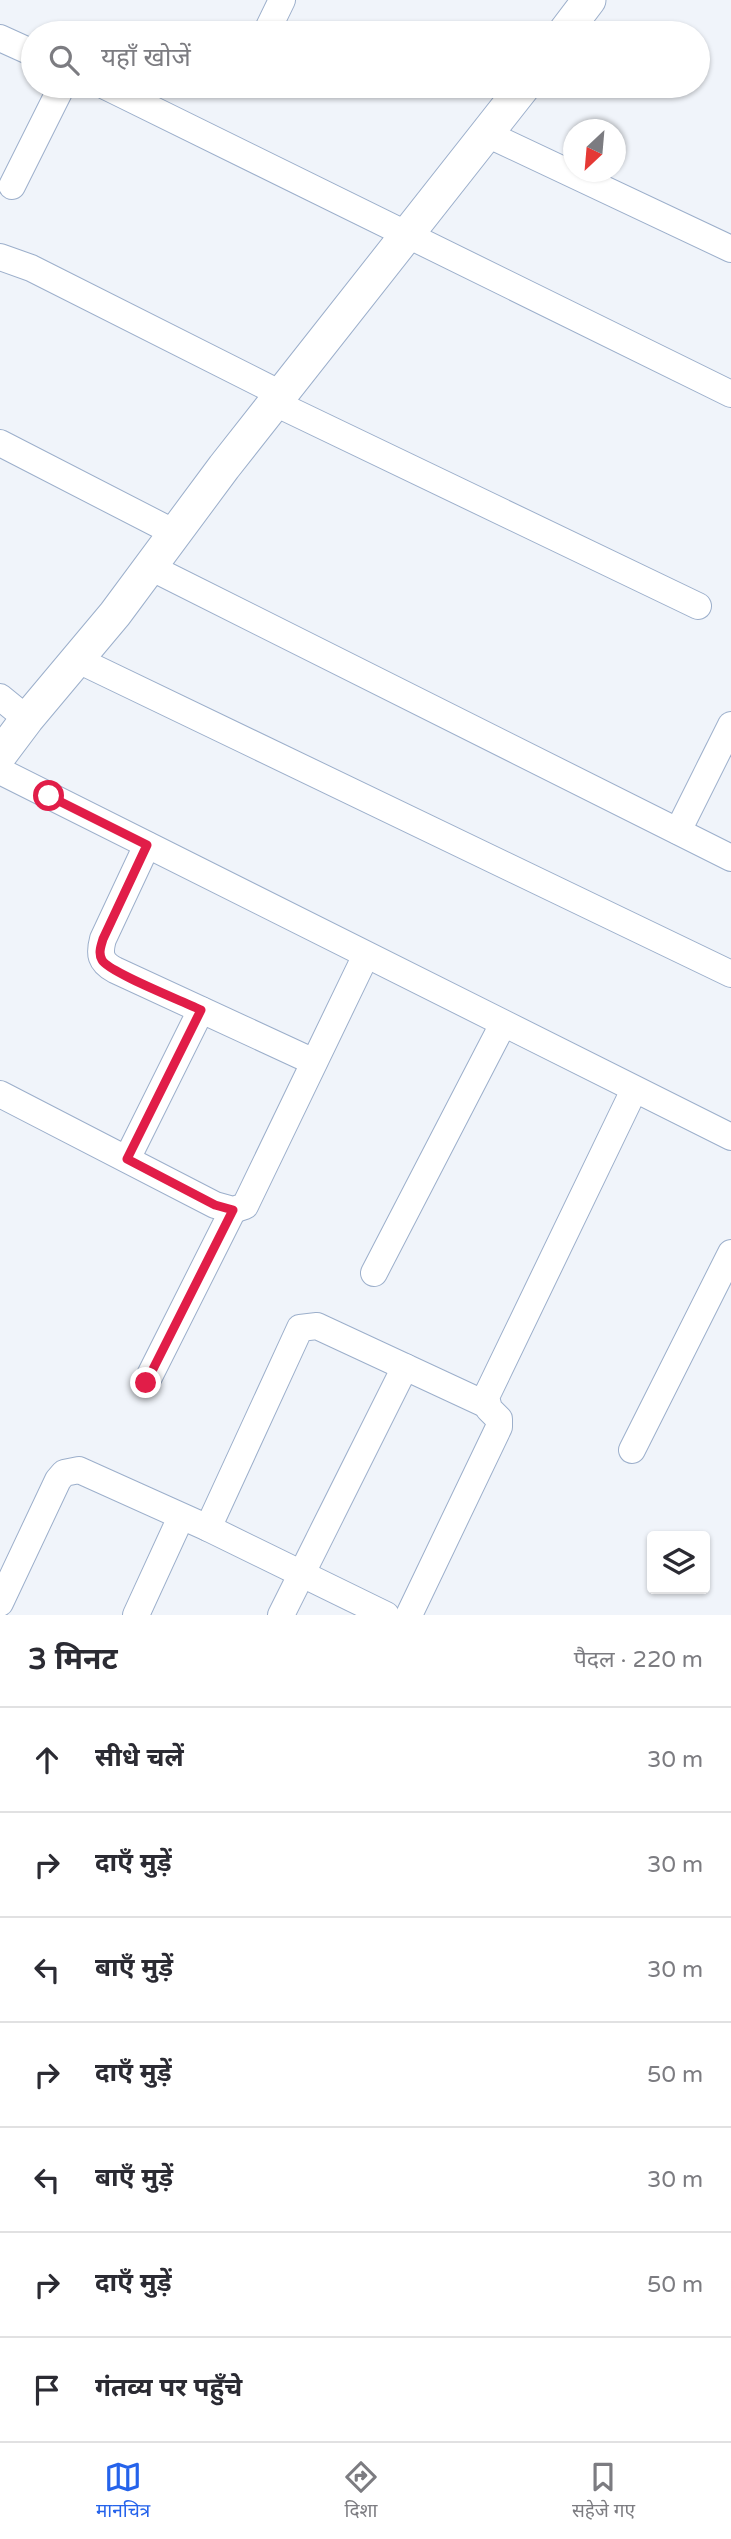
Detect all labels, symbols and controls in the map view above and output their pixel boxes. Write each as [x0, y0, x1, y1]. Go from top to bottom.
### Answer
search box [21, 21, 710, 98]
icon: search [45, 41, 83, 79]
text: यहाँ खोजें [101, 42, 191, 73]
north arrow [563, 119, 626, 182]
route start [33, 780, 64, 811]
route end [130, 1367, 161, 1398]
map controls [647, 1531, 710, 1594]
button: layers [647, 1531, 710, 1594]
text: 3 मिनट [28, 1641, 118, 1678]
text: पैदल · 220 m [574, 1646, 703, 1674]
icon: ahead [28, 1741, 66, 1779]
text: सीधे चलें [95, 1742, 184, 1773]
text: 30 m [647, 1746, 703, 1774]
icon: right [28, 1846, 66, 1884]
text: दाएँ मुड़ें [95, 1847, 172, 1878]
text: 30 m [647, 1851, 703, 1879]
icon: left [28, 1951, 66, 1989]
text: बाएँ मुड़ें [95, 1952, 173, 1983]
text: 30 m [647, 1956, 703, 1984]
icon: right [28, 2056, 66, 2094]
text: दाएँ मुड़ें [95, 2057, 172, 2088]
text: 50 m [647, 2061, 703, 2089]
icon: left [28, 2161, 66, 2199]
text: बाएँ मुड़ें [95, 2162, 173, 2193]
text: 30 m [647, 2166, 703, 2194]
icon: right [28, 2266, 66, 2304]
text: दाएँ मुड़ें [95, 2267, 172, 2298]
text: 50 m [647, 2271, 703, 2299]
icon: arrive [28, 2371, 66, 2409]
text: गंतव्य पर पहुँचे [95, 2372, 242, 2403]
tab: मानचित्र [96, 2458, 150, 2525]
tab: दिशा [342, 2458, 380, 2525]
tab: सहेजे गए [572, 2458, 635, 2525]

